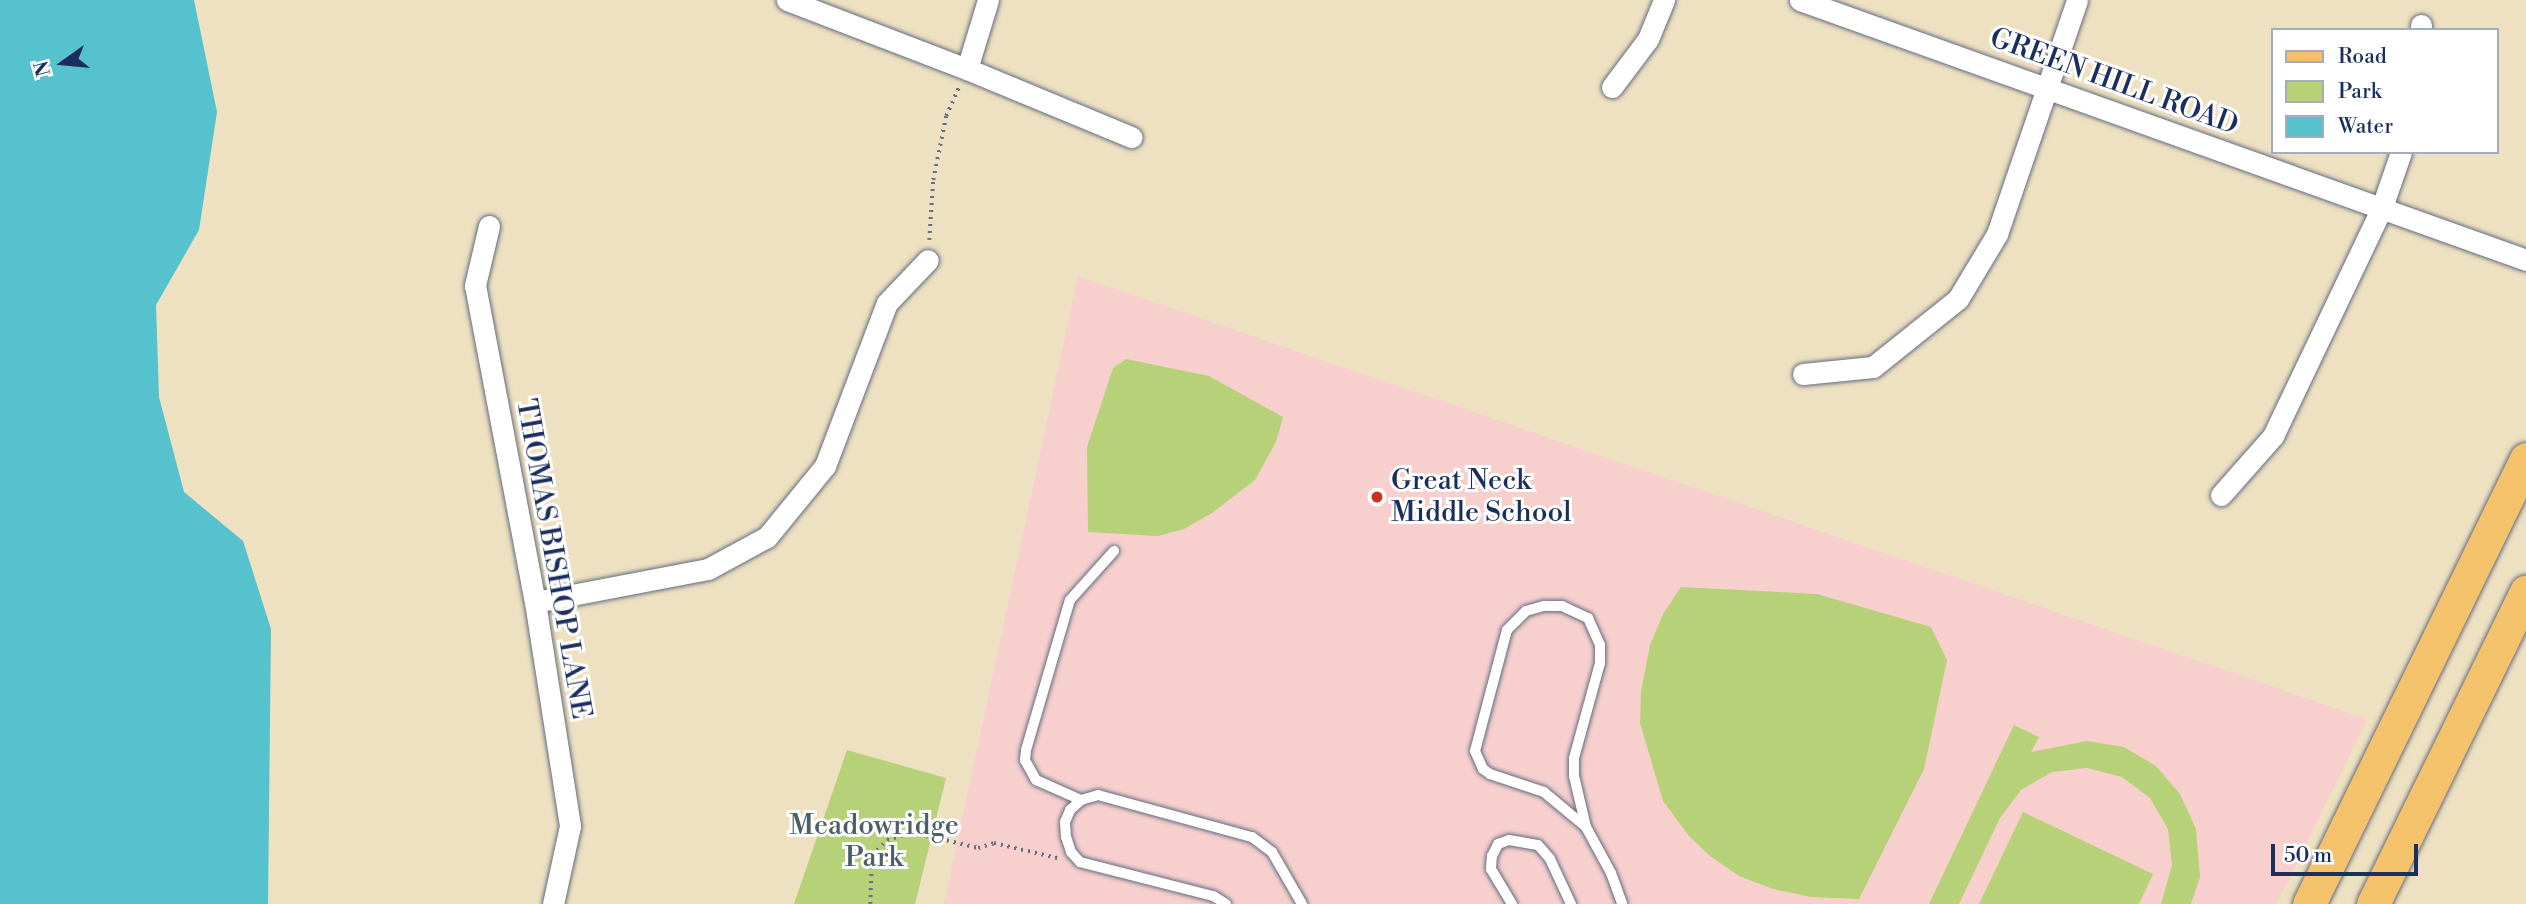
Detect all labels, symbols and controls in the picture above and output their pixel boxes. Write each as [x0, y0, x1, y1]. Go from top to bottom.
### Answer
street label: GREEN HILL ROAD [1985, 21, 2243, 143]
north arrow [28, 28, 98, 98]
legend [2270, 28, 2498, 154]
text: Road [2338, 44, 2387, 70]
text: N [29, 58, 56, 79]
text: Park [2338, 79, 2382, 105]
text: Water [2338, 114, 2393, 140]
street label: THOMAS BISHOP LANE [508, 396, 598, 722]
place label: Great Neck Middle School [1391, 464, 1571, 530]
marker: Great Neck Middle School [1369, 489, 1385, 505]
park label: Meadowridge Park [789, 809, 959, 875]
scale bar [2274, 830, 2421, 874]
text: 50 m [2284, 843, 2332, 869]

